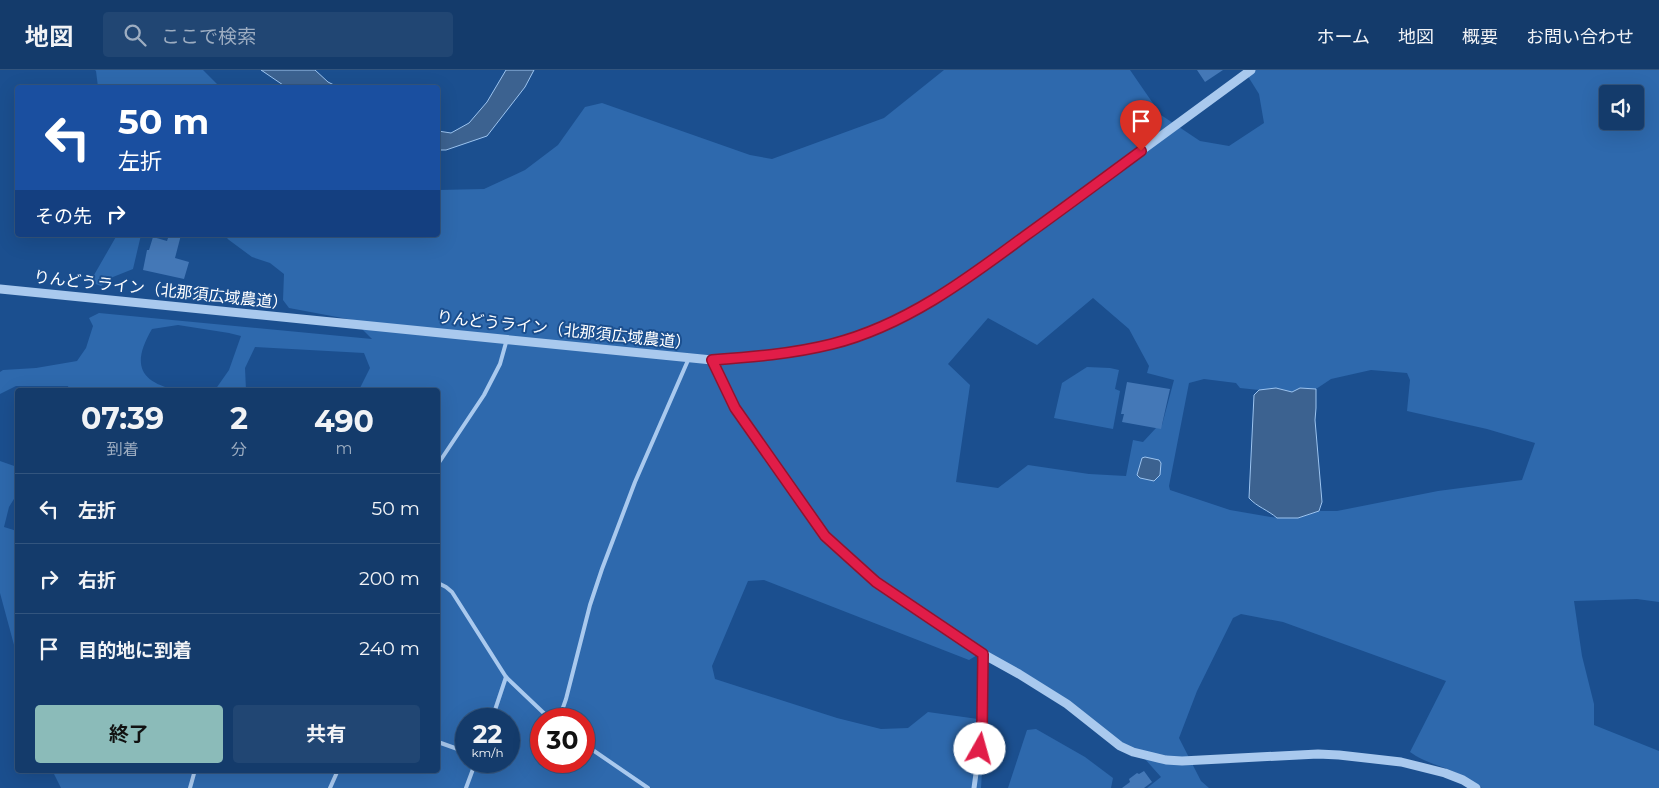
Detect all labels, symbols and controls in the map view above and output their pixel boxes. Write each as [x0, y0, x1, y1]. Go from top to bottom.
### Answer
search box [103, 12, 453, 57]
icon: search [121, 21, 149, 49]
text: 地図 [25, 22, 73, 51]
text: ここで検索 [161, 25, 256, 48]
text: ホーム [1317, 26, 1370, 48]
text: 地図 [1398, 26, 1434, 48]
text: 概要 [1462, 26, 1498, 48]
text: お問い合わせ [1526, 26, 1634, 48]
map controls [1599, 85, 1644, 130]
button: sound [1599, 85, 1644, 130]
text: 50 m [118, 100, 209, 143]
pin [1120, 100, 1162, 151]
icon: left [35, 105, 100, 170]
icon: arrive [1127, 107, 1155, 135]
text: 左折 [118, 148, 162, 175]
icon: right [102, 200, 130, 228]
text: その先 [35, 205, 92, 228]
street label: りんどうライン（北那須広域農道） [33, 267, 289, 313]
street label: りんどうライン（北那須広域農道） [436, 307, 692, 353]
text: 07:39 [81, 400, 164, 437]
text: 2 [230, 400, 248, 437]
text: 490 [314, 403, 374, 440]
text: m [335, 439, 352, 458]
text: 到着 [107, 440, 139, 459]
text: 分 [231, 440, 247, 459]
icon: left [35, 495, 63, 523]
text: 50 m [372, 497, 420, 520]
text: 左折 [78, 499, 116, 522]
icon: right [35, 565, 63, 593]
text: 200 m [359, 567, 420, 590]
text: 右折 [78, 569, 116, 592]
icon: arrive [35, 635, 63, 663]
text: 240 m [359, 637, 420, 660]
text: 目的地に到着 [78, 639, 192, 662]
button: 終了 [35, 705, 223, 763]
button: 共有 [233, 705, 420, 763]
speed limit sign: 30 [530, 708, 595, 773]
text: 22 [473, 719, 502, 749]
position arrow [953, 722, 1005, 774]
text: km/h [471, 745, 504, 760]

